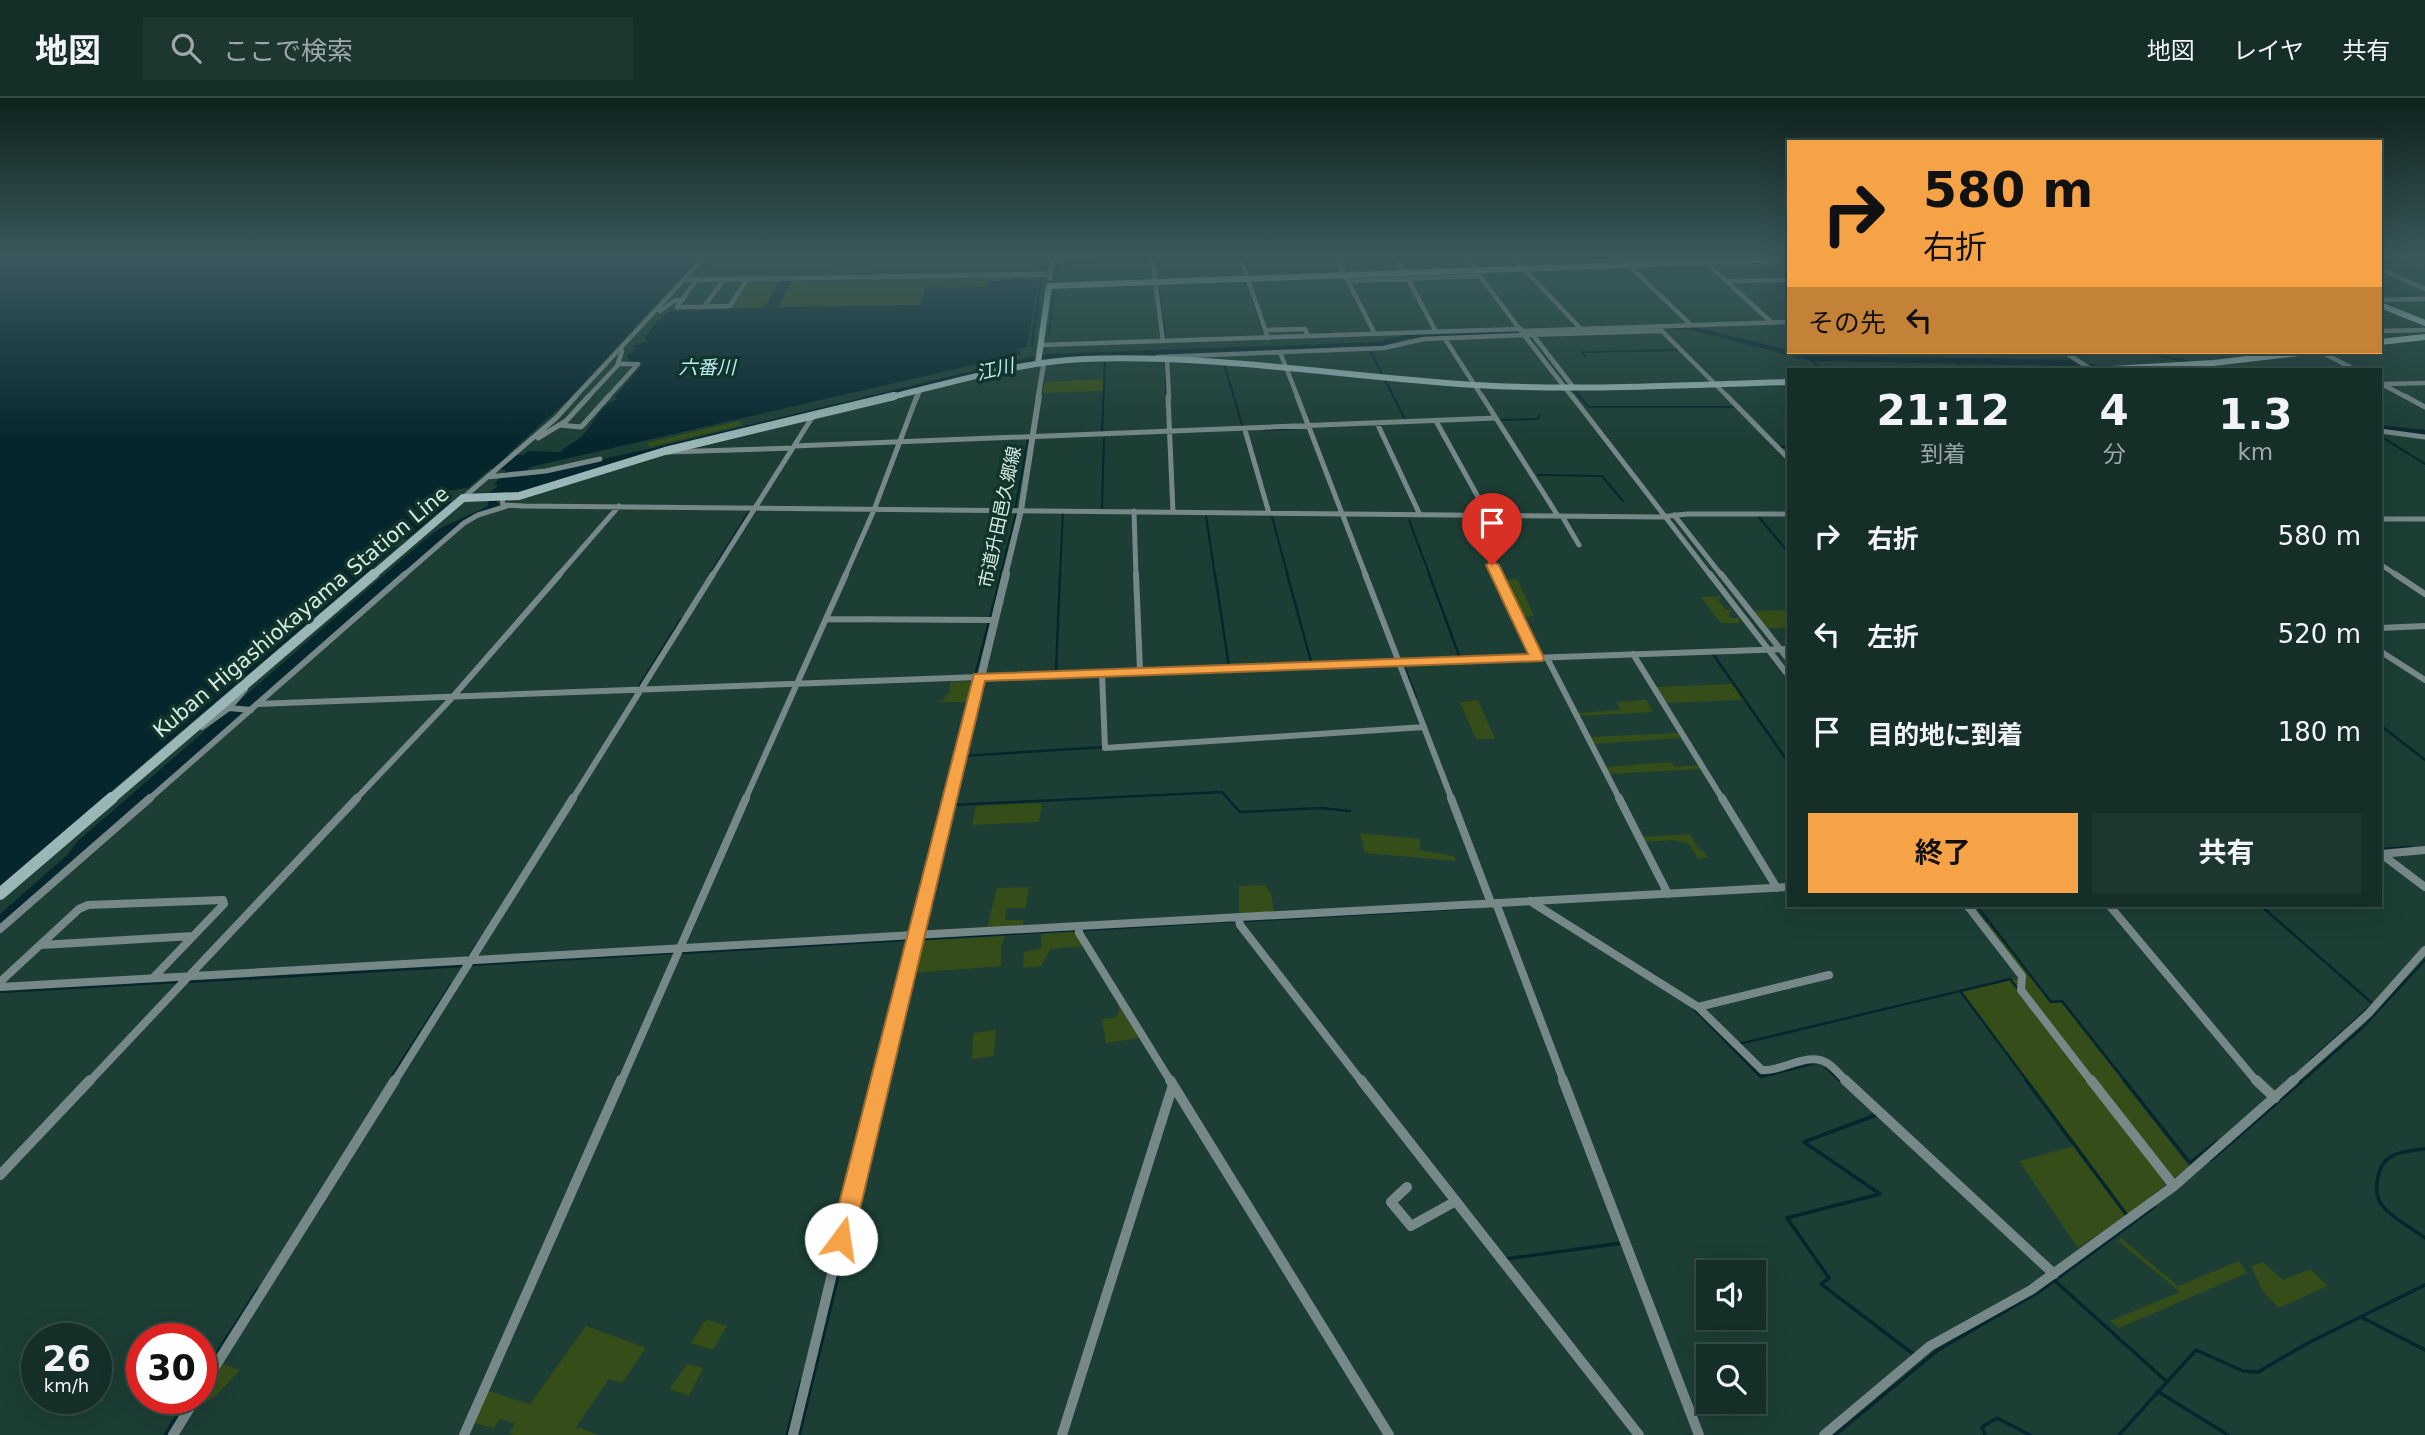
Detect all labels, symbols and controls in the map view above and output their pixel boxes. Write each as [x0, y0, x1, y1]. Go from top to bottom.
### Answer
search box [143, 17, 633, 80]
icon: search [167, 29, 205, 67]
text: 地図 [35, 31, 101, 70]
text: ここで検索 [223, 36, 353, 66]
text: 地図 [2147, 37, 2195, 65]
text: レイヤ [2233, 37, 2304, 65]
text: 共有 [2342, 37, 2390, 65]
text: 580 m [1923, 162, 2093, 219]
icon: right [1808, 168, 1899, 259]
text: 右折 [1923, 228, 1987, 266]
icon: left [1900, 301, 1938, 339]
text: その先 [1808, 308, 1886, 338]
water label: 江川 [974, 354, 1018, 384]
water label: 六番川 [678, 356, 737, 378]
text: 21:12 [1876, 386, 2010, 435]
text: 4 [2100, 386, 2129, 435]
text: 1.3 [2218, 390, 2293, 439]
text: km [2237, 439, 2273, 465]
text: 到着 [1920, 441, 1966, 467]
text: 分 [2103, 441, 2126, 467]
street label: 市道升田邑久郷線 [974, 444, 1025, 590]
street label: Kuban Higashiokayama Station Line [148, 481, 454, 743]
pin [1462, 493, 1522, 565]
icon: arrive [1473, 504, 1511, 542]
icon: right [1808, 517, 1846, 555]
text: 580 m [2278, 521, 2361, 551]
text: 右折 [1867, 524, 1919, 554]
icon: left [1808, 615, 1846, 653]
text: 520 m [2278, 619, 2361, 649]
text: 左折 [1867, 622, 1919, 652]
icon: arrive [1808, 713, 1846, 751]
text: 180 m [2278, 717, 2361, 747]
text: 目的地に到着 [1867, 720, 2023, 750]
button: 終了 [1808, 813, 2078, 893]
button: 共有 [2092, 813, 2361, 893]
position arrow [804, 1202, 878, 1276]
map controls [1696, 1260, 1766, 1414]
button: sound [1696, 1260, 1766, 1330]
speed limit sign: 30 [126, 1323, 217, 1414]
text: 26 [42, 1339, 91, 1379]
button: search [1696, 1344, 1766, 1414]
text: km/h [44, 1375, 89, 1396]

